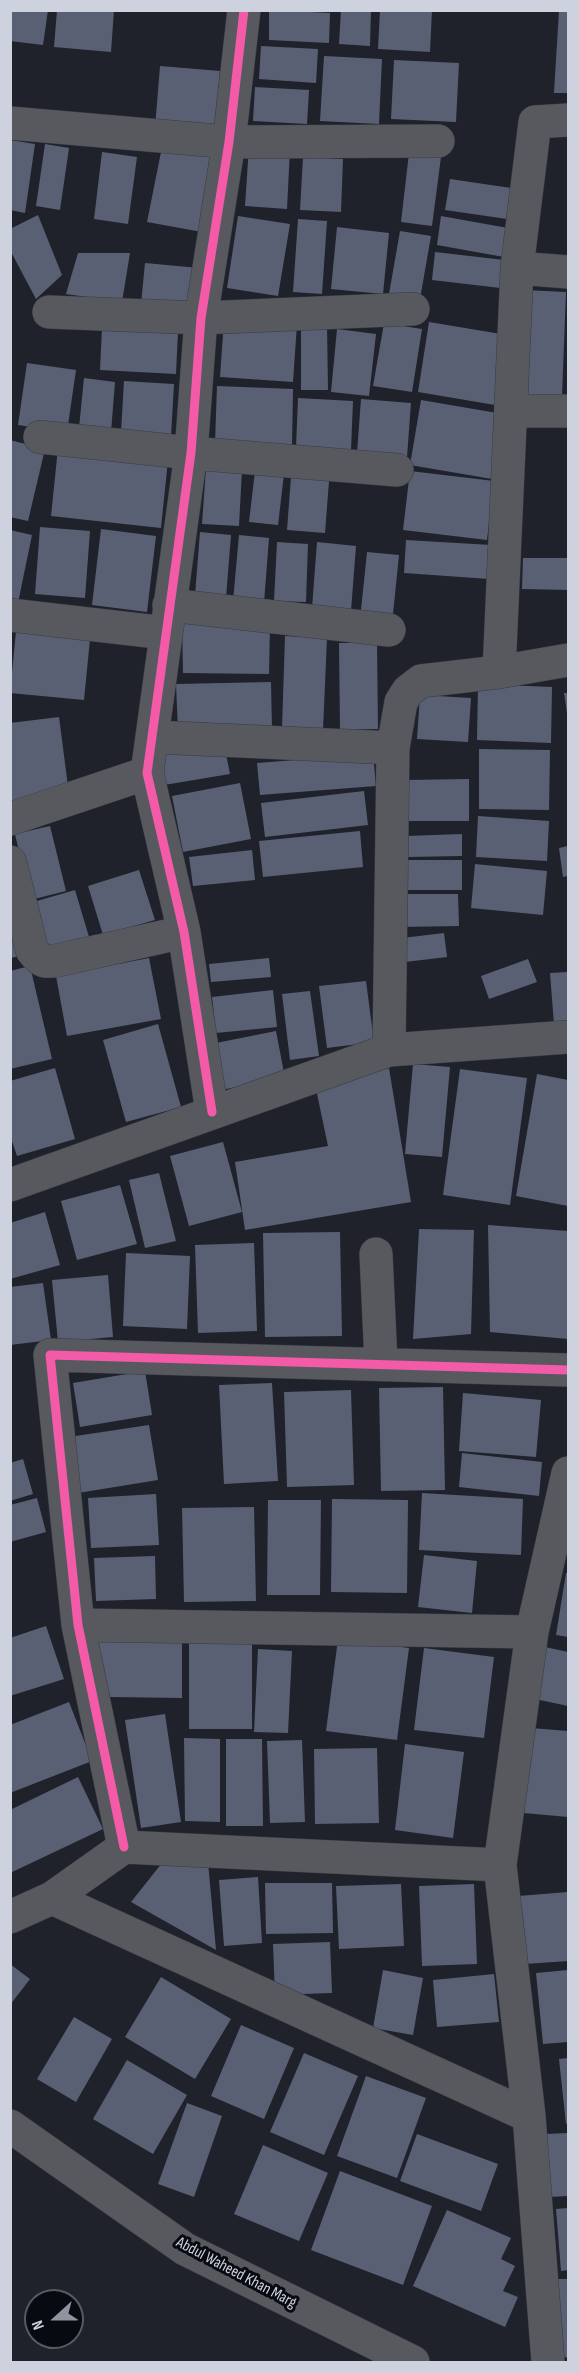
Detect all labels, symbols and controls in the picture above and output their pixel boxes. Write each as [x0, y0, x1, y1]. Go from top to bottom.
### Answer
street label: Abdul Waheed Khan Marg [173, 2233, 299, 2313]
north arrow [24, 2289, 84, 2349]
text: N [28, 2318, 49, 2332]

